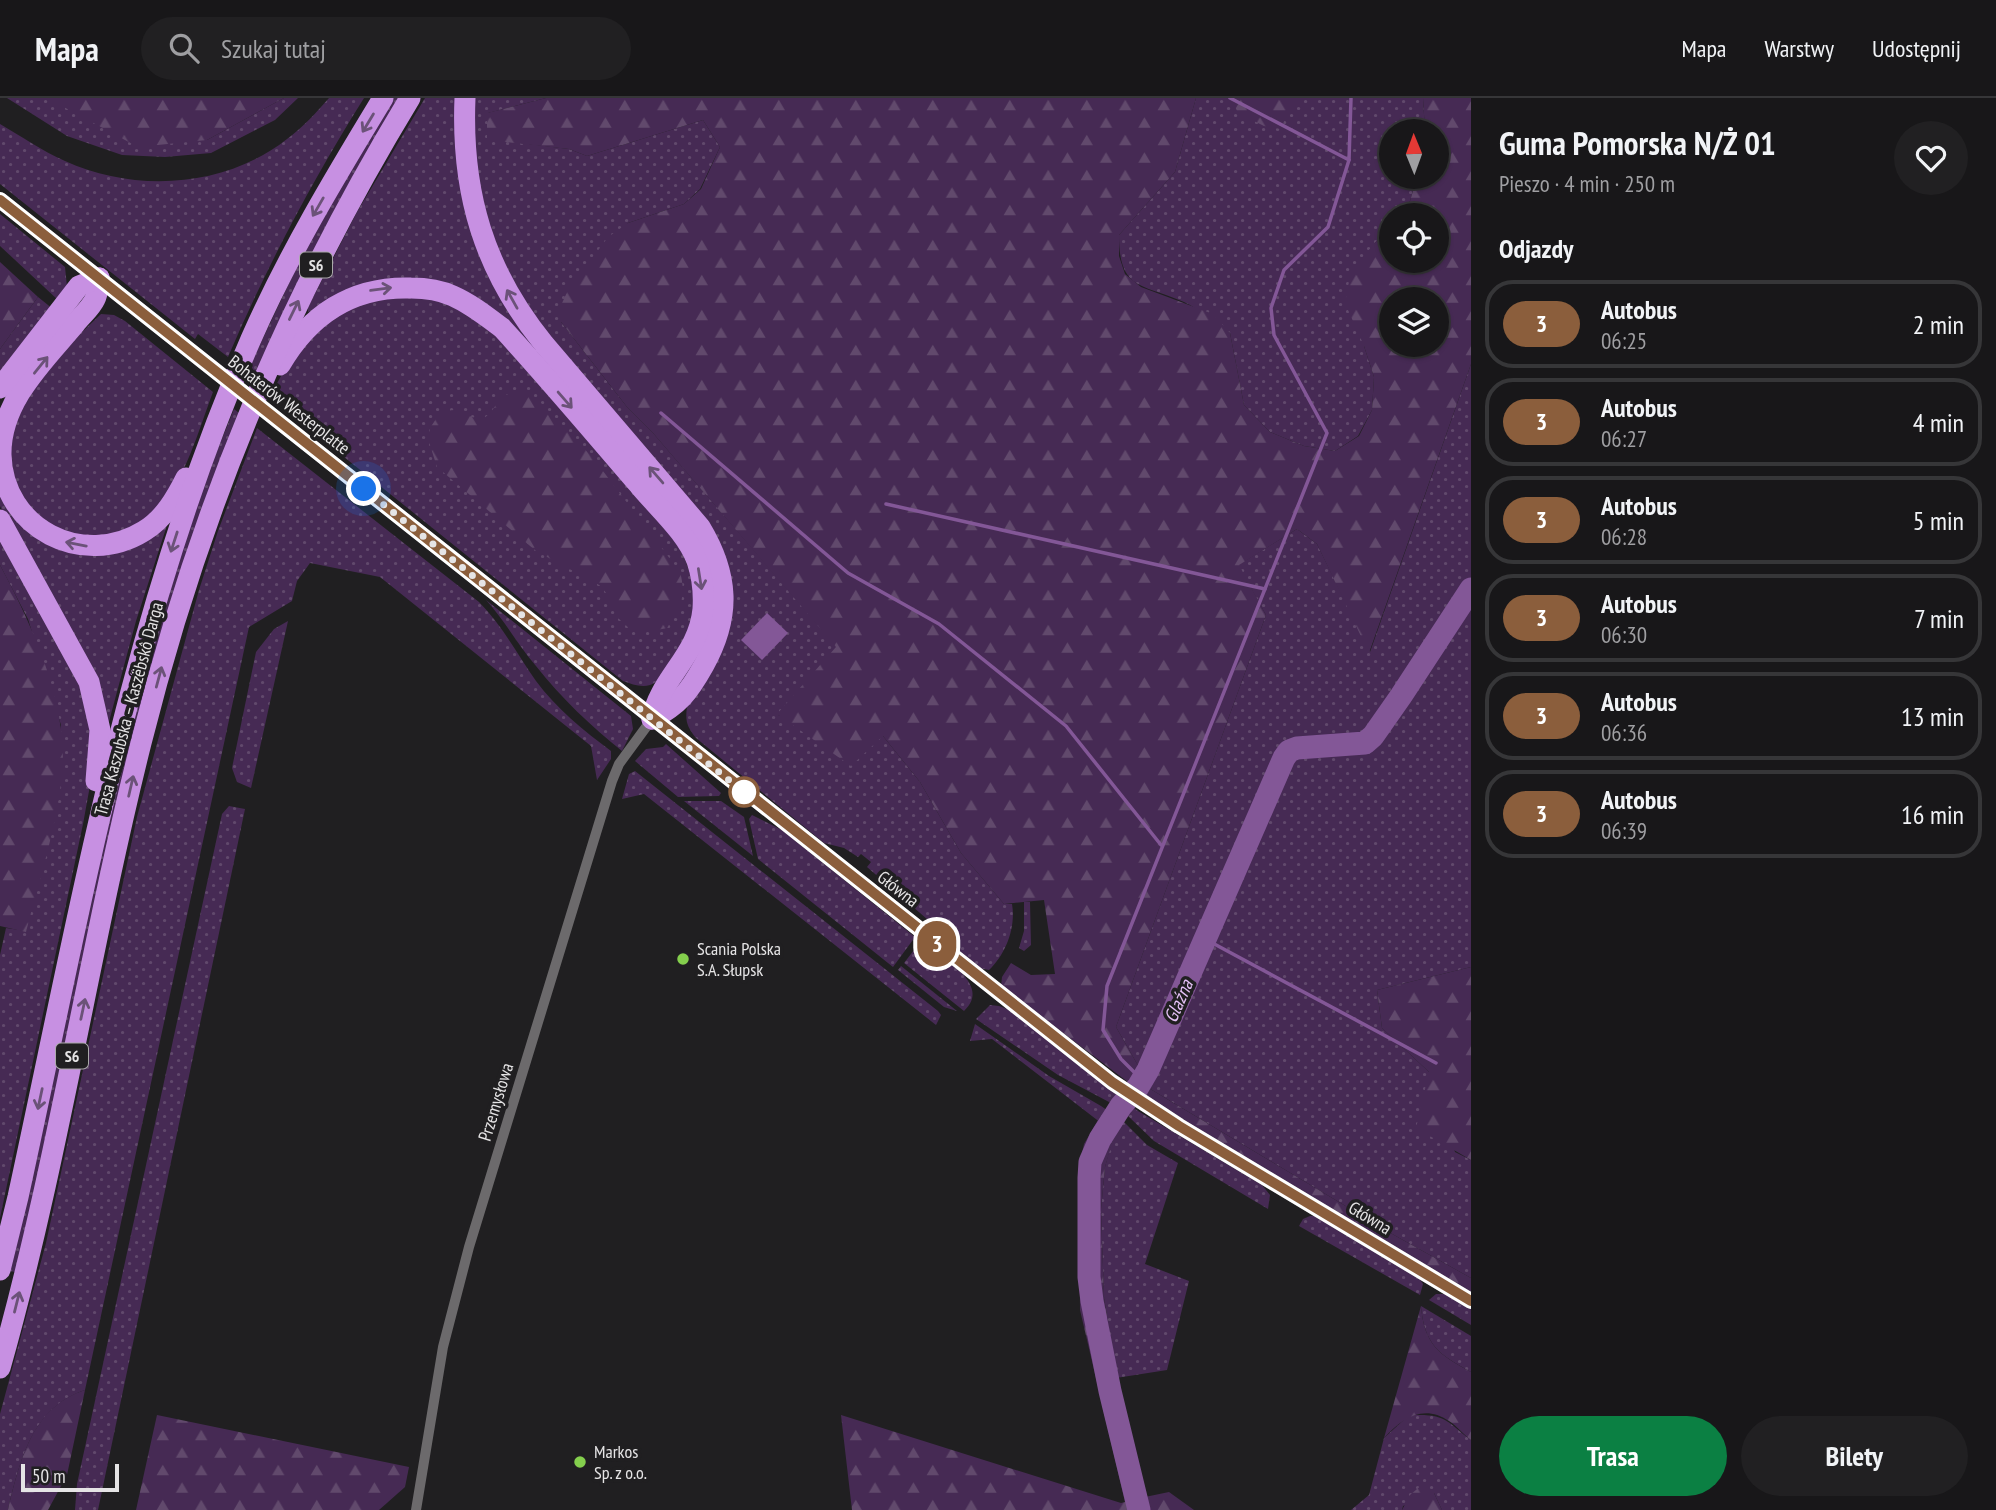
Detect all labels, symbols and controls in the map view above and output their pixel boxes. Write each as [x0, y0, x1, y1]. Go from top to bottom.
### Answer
search box [141, 17, 631, 80]
text: Mapa [35, 27, 99, 70]
icon: search [165, 29, 203, 67]
text: Szukaj tutaj [221, 32, 326, 65]
text: Mapa [1682, 33, 1726, 64]
text: Warstwy [1764, 33, 1834, 64]
text: Udostępnij [1872, 33, 1961, 64]
one-way arrow [360, 113, 374, 133]
north arrow [1379, 119, 1449, 189]
map controls [1379, 119, 1449, 357]
text: Guma Pomorska N/Ż 01 [1499, 121, 1776, 164]
button: heart [1894, 121, 1968, 195]
text: Pieszo · 4 min · 250 m [1499, 169, 1675, 198]
one-way arrow [310, 196, 324, 216]
button: locate [1379, 203, 1449, 273]
text: Odjazdy [1499, 232, 1573, 265]
road number: S6 [300, 252, 332, 278]
one-way arrow [369, 282, 392, 295]
button: layers [1379, 287, 1449, 357]
one-way arrow [505, 290, 519, 310]
text: Autobus [1601, 293, 1677, 326]
one-way arrow [288, 300, 302, 321]
text: 3 [1536, 308, 1547, 339]
text: 2 min [1913, 308, 1964, 341]
text: 06:25 [1601, 326, 1647, 355]
street label: Bohaterów Westerplatte [224, 350, 355, 459]
one-way arrow [34, 357, 49, 375]
one-way arrow [557, 390, 573, 408]
text: Autobus [1601, 391, 1677, 424]
text: 3 [1536, 406, 1547, 437]
text: 4 min [1913, 406, 1964, 439]
text: 06:27 [1601, 424, 1647, 453]
one-way arrow [648, 466, 664, 484]
your location [346, 471, 381, 506]
text: Autobus [1601, 489, 1677, 522]
text: 3 [1536, 504, 1547, 535]
text: 5 min [1913, 504, 1964, 537]
text: 06:28 [1601, 522, 1647, 551]
one-way arrow [167, 530, 180, 552]
one-way arrow [65, 536, 88, 550]
one-way arrow [694, 567, 707, 590]
text: Autobus [1601, 587, 1677, 620]
street label: Trasa Kaszubska – Kaszëbskô Darga [89, 600, 168, 818]
text: 3 [1536, 602, 1547, 633]
text: 7 min [1914, 602, 1964, 635]
text: 06:30 [1601, 620, 1647, 649]
one-way arrow [153, 666, 166, 689]
text: Autobus [1601, 685, 1677, 718]
text: 3 [1536, 700, 1547, 731]
text: 13 min [1901, 700, 1964, 733]
text: 06:36 [1601, 718, 1647, 747]
one-way arrow [125, 775, 138, 798]
unlabelled marker [729, 777, 759, 807]
text: Autobus [1601, 783, 1677, 816]
text: 3 [1536, 798, 1547, 829]
text: 16 min [1901, 798, 1964, 831]
text: 06:39 [1601, 816, 1647, 845]
street label: Główna [873, 865, 924, 912]
line badge: 3 [914, 921, 960, 967]
text: 3 [931, 928, 943, 959]
place label: Scania Polska S.A. Słupsk [697, 937, 781, 981]
marker: Scania Polska S.A. Słupsk [675, 951, 691, 967]
water label: Glaźna [1158, 975, 1199, 1026]
one-way arrow [76, 998, 90, 1021]
road number: S6 [56, 1044, 88, 1068]
street label: Przemysłowa [473, 1060, 518, 1144]
one-way arrow [32, 1087, 46, 1110]
street label: Główna [1344, 1196, 1396, 1239]
one-way arrow [11, 1291, 24, 1314]
button: Trasa [1499, 1416, 1727, 1496]
button: Bilety [1741, 1416, 1968, 1496]
place label: Markos Sp. z o.o. [594, 1440, 647, 1484]
marker: Markos Sp. z o.o. [572, 1454, 588, 1470]
scale bar [21, 1461, 119, 1493]
text: 50 m [32, 1464, 66, 1488]

